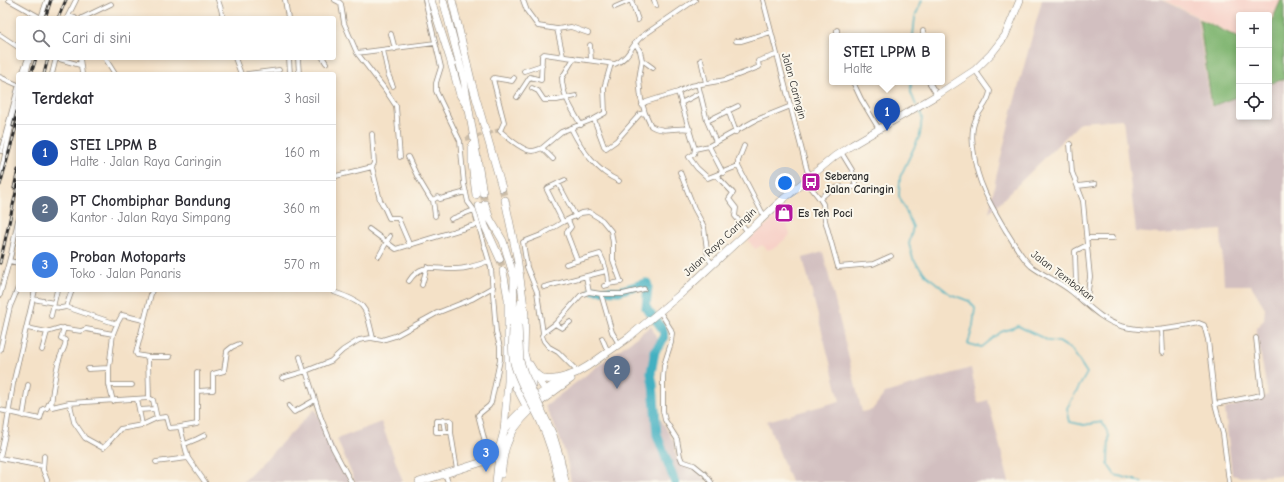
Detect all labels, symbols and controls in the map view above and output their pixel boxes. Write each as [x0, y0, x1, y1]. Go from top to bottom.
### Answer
map controls [1236, 12, 1272, 120]
button: + [1236, 12, 1272, 48]
search box [16, 16, 336, 60]
icon: search [30, 27, 52, 49]
text: Cari di sini [62, 29, 131, 47]
popup [829, 33, 945, 85]
text: STEI LPPM B [844, 43, 930, 61]
button: − [1236, 48, 1272, 84]
street label: Jalan Caringin [779, 51, 809, 121]
text: Halte [844, 61, 872, 76]
button: locate [1236, 84, 1272, 120]
text: Terdekat [32, 89, 94, 108]
text: 3 hasil [284, 91, 320, 106]
pin: 1 [874, 98, 900, 131]
text: STEI LPPM B [70, 136, 157, 154]
text: 1 [42, 145, 48, 160]
text: 160 m [285, 145, 320, 160]
text: Halte · Jalan Raya Caringin [70, 154, 222, 169]
place label: Seberang Jalan Caringin [825, 170, 894, 196]
bus stop icon: Seberang Jalan Caringin [800, 171, 822, 193]
your location [775, 173, 795, 193]
text: PT Chombiphar Bandung [70, 192, 231, 210]
text: 2 [42, 201, 48, 216]
text: 360 m [283, 201, 320, 216]
shop icon: Es Teh Poci [773, 202, 795, 224]
street label: Jalan Raya Caringin [681, 205, 759, 279]
place label: Es Teh Poci [798, 207, 853, 220]
text: Kantor · Jalan Raya Simpang [70, 210, 231, 225]
text: Proban Motoparts [70, 248, 186, 266]
street label: Jalan Tembokan [1029, 248, 1097, 304]
text: 3 [42, 257, 48, 272]
text: 570 m [284, 257, 320, 272]
text: Toko · Jalan Panaris [70, 266, 181, 281]
pin: 2 [604, 356, 630, 389]
pin: 3 [473, 439, 499, 472]

